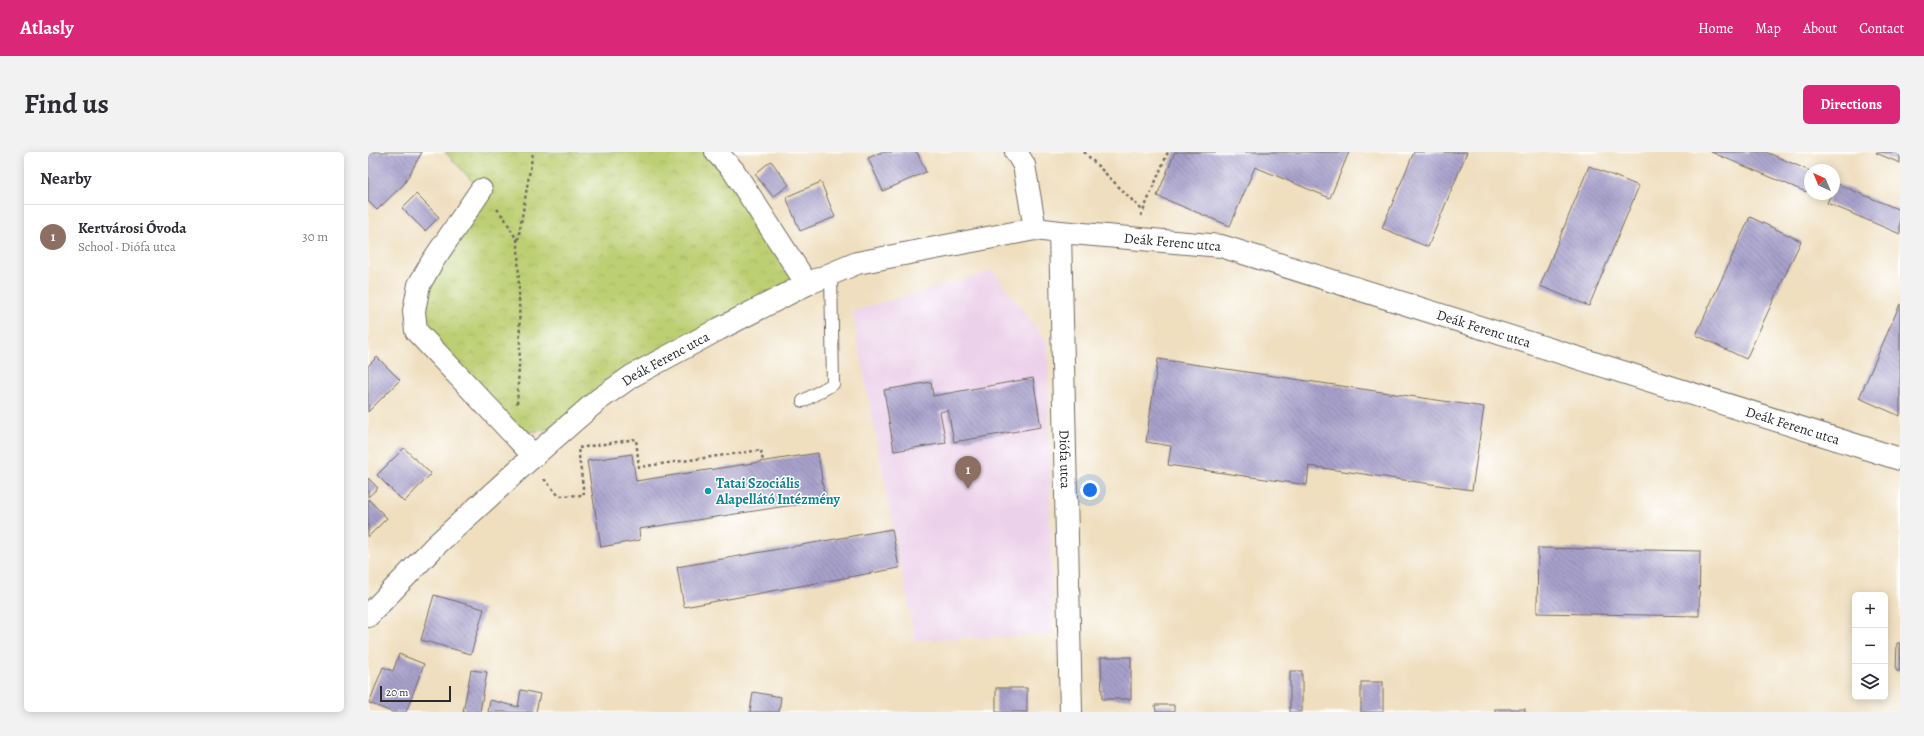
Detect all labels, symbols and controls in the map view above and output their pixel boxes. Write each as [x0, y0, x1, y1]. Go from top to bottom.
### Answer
text: Atlasly [20, 15, 74, 41]
text: Home [1698, 19, 1733, 38]
text: Map [1755, 19, 1781, 38]
text: About [1803, 19, 1837, 38]
text: Contact [1859, 19, 1904, 38]
text: Find us [24, 85, 109, 123]
button: Directions [1803, 85, 1900, 124]
north arrow [1804, 164, 1840, 200]
text: Nearby [40, 167, 91, 190]
text: Kertvárosi Óvoda [78, 218, 186, 238]
text: 1 [51, 228, 55, 245]
text: 30 m [302, 228, 328, 245]
street label: Deák Ferenc utca [1123, 229, 1222, 256]
text: School · Diófa utca [78, 238, 176, 255]
street label: Deák Ferenc utca [1434, 305, 1534, 353]
street label: Deák Ferenc utca [618, 327, 713, 391]
street label: Deák Ferenc utca [1743, 402, 1843, 450]
street label: Diófa utca [1055, 429, 1075, 489]
pin: 1 [955, 456, 981, 489]
place label: Tatai Szociális Alapellátó Intézmény [715, 474, 841, 509]
your location [1080, 480, 1100, 500]
marker: Tatai Szociális Alapellátó Intézmény [703, 486, 713, 496]
map controls [1852, 592, 1888, 700]
button: + [1852, 592, 1888, 628]
button: − [1852, 628, 1888, 664]
button: layers [1852, 664, 1888, 700]
scale bar [380, 684, 451, 703]
text: 20 m [386, 685, 408, 700]

